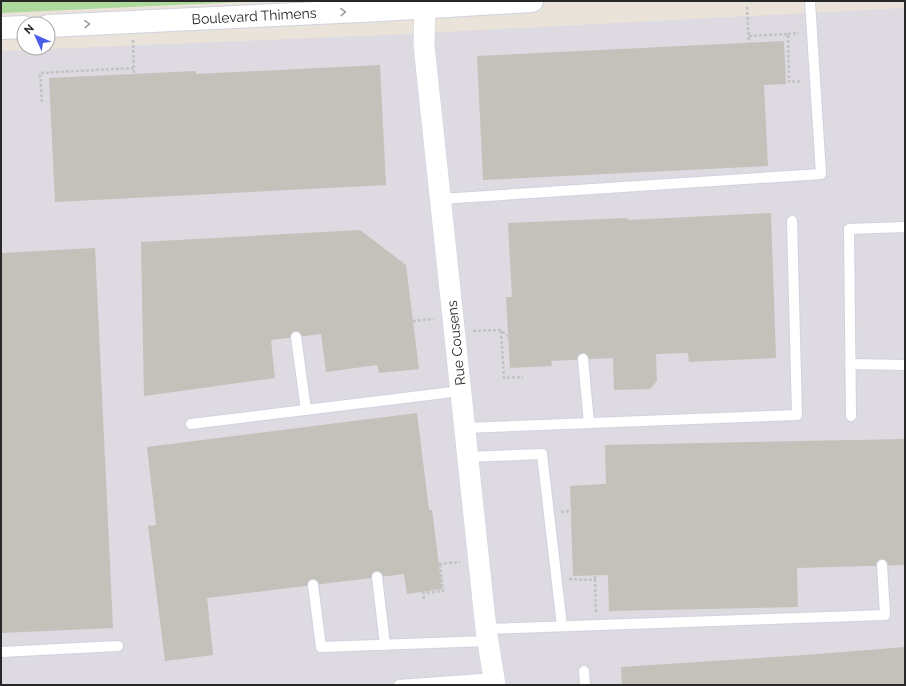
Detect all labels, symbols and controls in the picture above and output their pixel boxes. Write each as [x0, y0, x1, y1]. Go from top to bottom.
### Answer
street label: Boulevard Thimens [191, 5, 317, 27]
one-way arrow [340, 8, 346, 16]
north arrow [16, 16, 56, 56]
one-way arrow [84, 20, 90, 28]
text: N [22, 22, 37, 37]
street label: Rue Cousens [444, 300, 468, 386]

